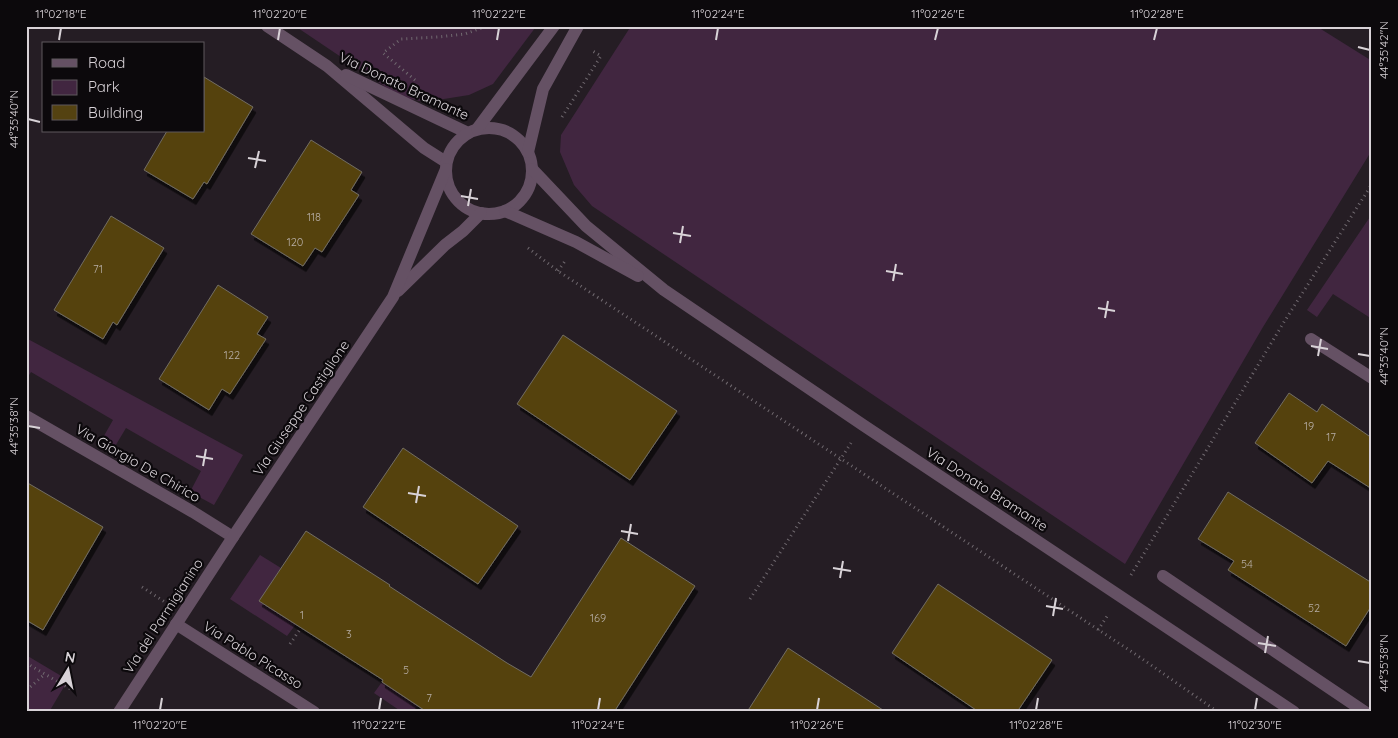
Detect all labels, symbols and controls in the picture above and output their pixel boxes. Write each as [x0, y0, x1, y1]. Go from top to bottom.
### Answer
text: 11°02'18"E [35, 6, 87, 21]
text: 11°02'20"E [253, 6, 307, 21]
text: 11°02'22"E [472, 6, 526, 21]
text: 11°02'24"E [691, 6, 745, 21]
text: 11°02'26"E [911, 6, 965, 21]
text: 11°02'28"E [1130, 6, 1184, 21]
text: 44°35'42"N [1376, 21, 1391, 79]
legend [42, 42, 205, 132]
street label: Via Donato Bramante [336, 48, 472, 124]
text: Road [88, 53, 125, 72]
text: Park [88, 77, 120, 96]
text: 44°35'40"N [6, 90, 21, 148]
text: Building [88, 103, 143, 122]
house number: 118 [307, 210, 321, 224]
house number: 120 [287, 235, 303, 249]
house number: 71 [93, 262, 103, 276]
text: 44°35'40"N [1376, 327, 1391, 385]
street label: Via Giuseppe Castiglione [249, 337, 353, 479]
house number: 122 [224, 348, 240, 362]
text: 44°35'38"N [6, 397, 21, 455]
house number: 19 [1304, 419, 1314, 433]
street label: Via Giorgio De Chirico [72, 420, 204, 506]
house number: 17 [1326, 430, 1336, 444]
street label: Via Donato Bramante [923, 443, 1051, 535]
street label: Via del Parmigianino [119, 555, 207, 677]
house number: 54 [1241, 557, 1253, 571]
house number: 52 [1308, 601, 1320, 615]
house number: 1 [300, 608, 304, 622]
house number: 169 [590, 611, 606, 625]
street label: Via Pablo Picasso [200, 617, 306, 693]
house number: 3 [346, 627, 352, 641]
text: 44°35'38"N [1376, 634, 1391, 692]
north arrow [42, 646, 92, 696]
text: N [64, 647, 77, 667]
house number: 5 [403, 663, 409, 677]
house number: 7 [426, 691, 432, 705]
text: 11°02'20"E [133, 717, 187, 732]
text: 11°02'22"E [352, 717, 406, 732]
text: 11°02'24"E [571, 717, 625, 732]
text: 11°02'26"E [790, 717, 844, 732]
text: 11°02'28"E [1009, 717, 1063, 732]
text: 11°02'30"E [1228, 717, 1282, 732]

